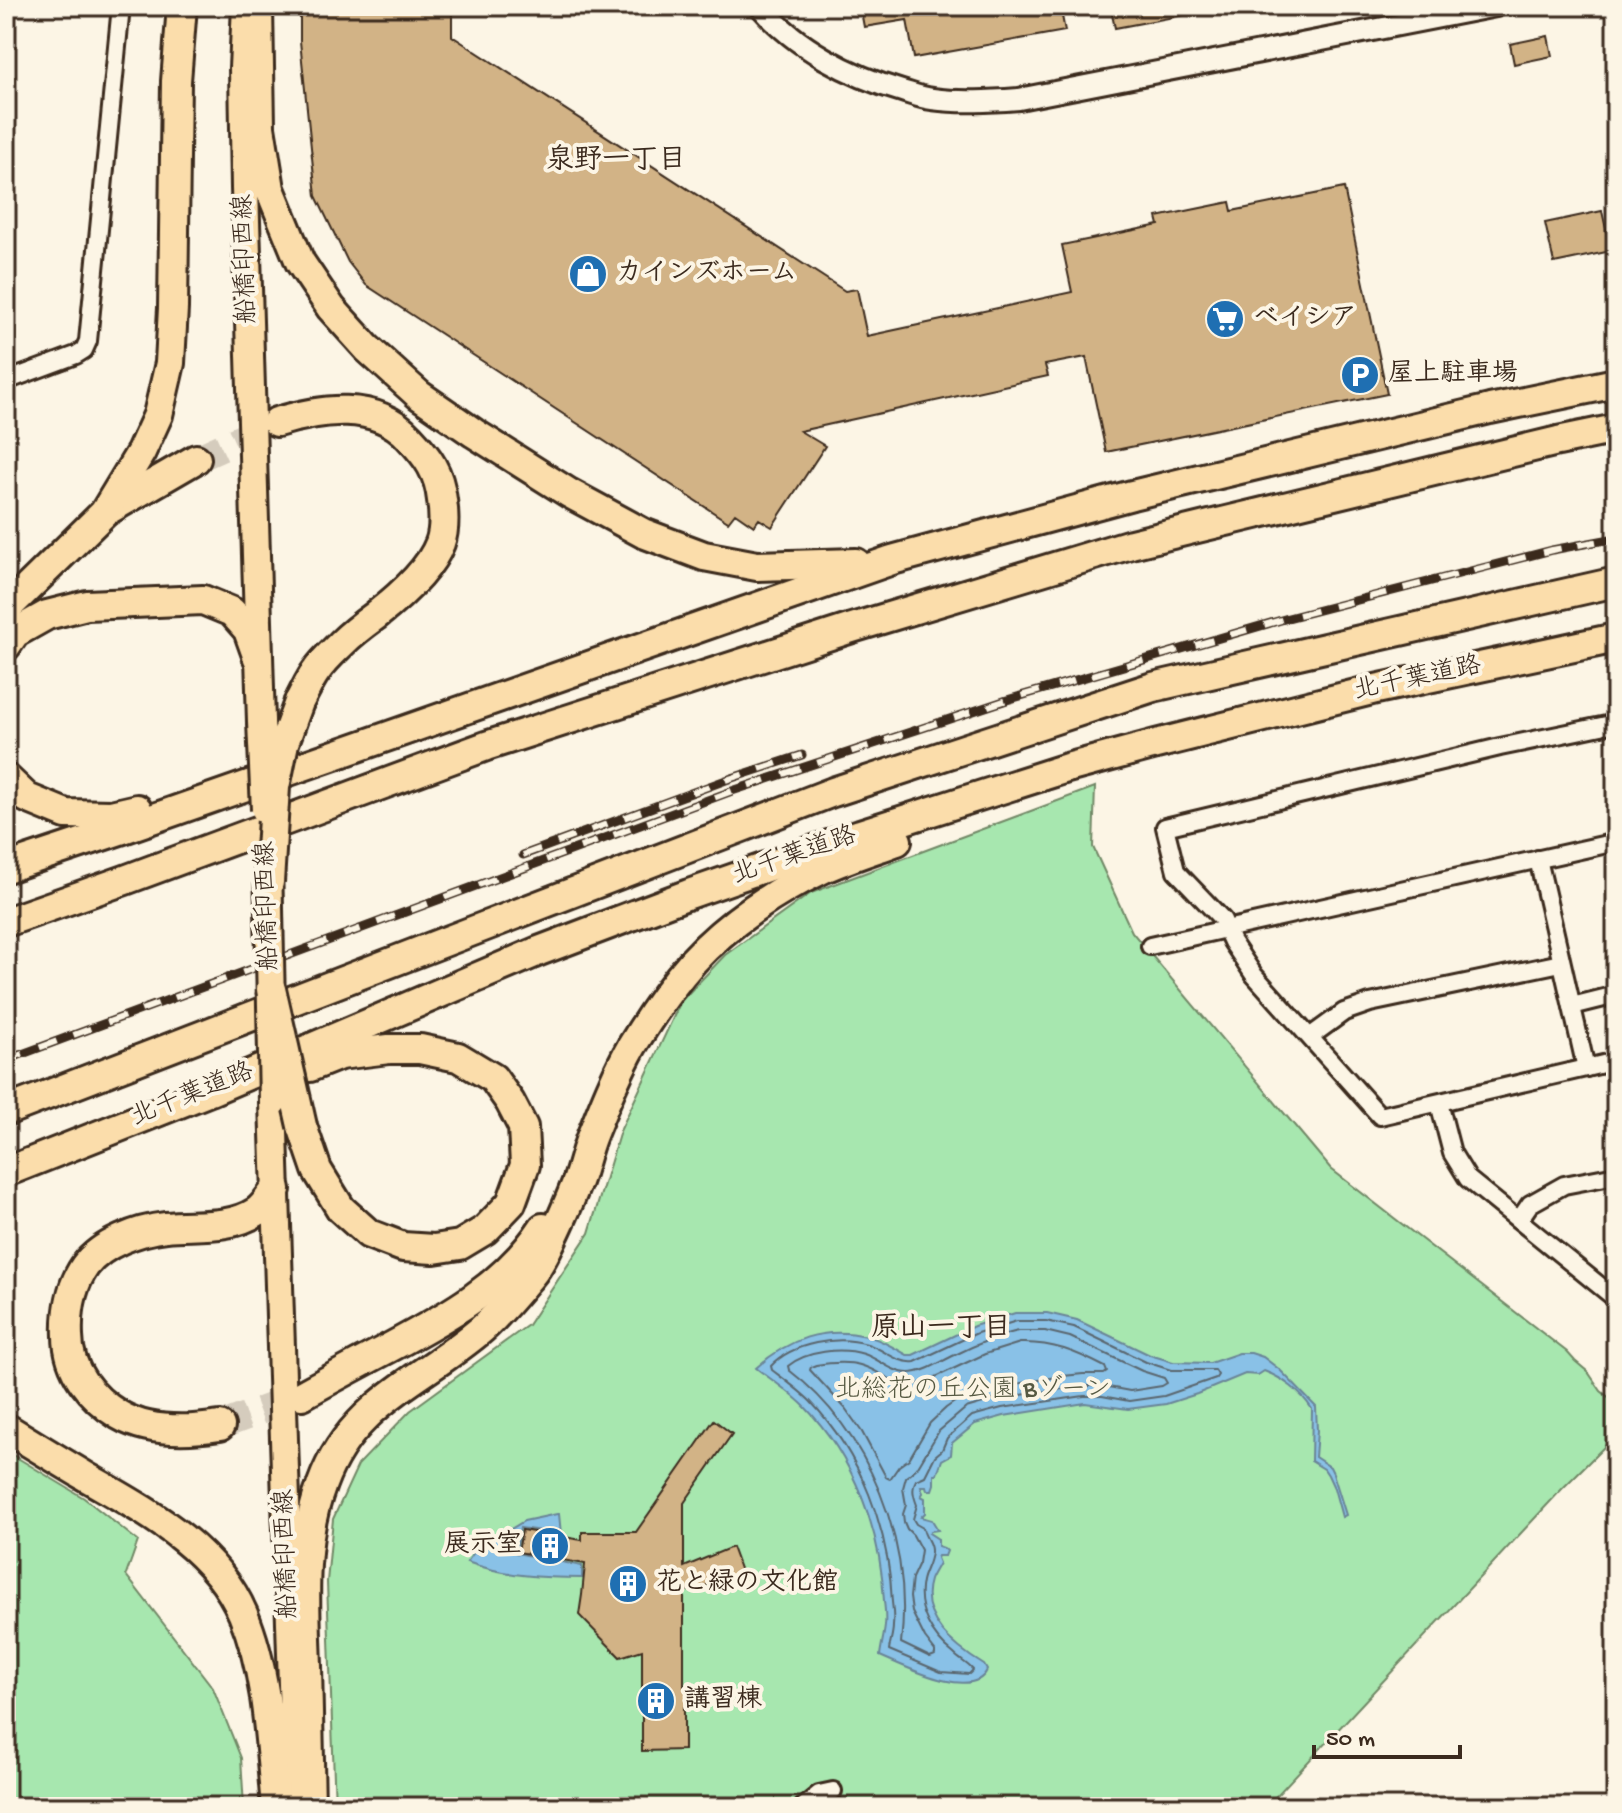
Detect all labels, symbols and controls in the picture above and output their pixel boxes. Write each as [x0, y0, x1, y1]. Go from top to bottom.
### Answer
district label: 泉野一丁目 [546, 143, 686, 178]
street label: 船橋印西線 [227, 193, 265, 325]
shop icon: カインズホーム [567, 253, 609, 295]
place label: カインズホーム [616, 259, 797, 290]
supermarket icon: ベイシア [1204, 298, 1246, 340]
place label: ベイシア [1253, 304, 1357, 335]
parking icon: 屋上駐車場 [1339, 354, 1381, 396]
place label: 屋上駐車場 [1388, 358, 1518, 391]
street label: 北千葉道路 [1351, 649, 1485, 709]
street label: 北千葉道路 [728, 819, 862, 893]
street label: 船橋印西線 [249, 840, 287, 972]
street label: 北千葉道路 [126, 1055, 259, 1135]
district label: 原山一丁目 [871, 1313, 1011, 1346]
park label: 北総花の丘公園 Bゾーン [835, 1374, 1111, 1407]
street label: 船橋印西線 [268, 1488, 306, 1620]
building icon: 展示室 [529, 1525, 571, 1567]
place label: 展示室 [444, 1529, 522, 1562]
building icon: 花と緑の文化館 [607, 1563, 649, 1605]
place label: 花と緑の文化館 [656, 1568, 838, 1600]
building icon: 講習棟 [635, 1680, 677, 1722]
place label: 講習棟 [684, 1684, 762, 1717]
scale bar [1314, 1709, 1460, 1759]
text: 50 m [1326, 1726, 1375, 1755]

